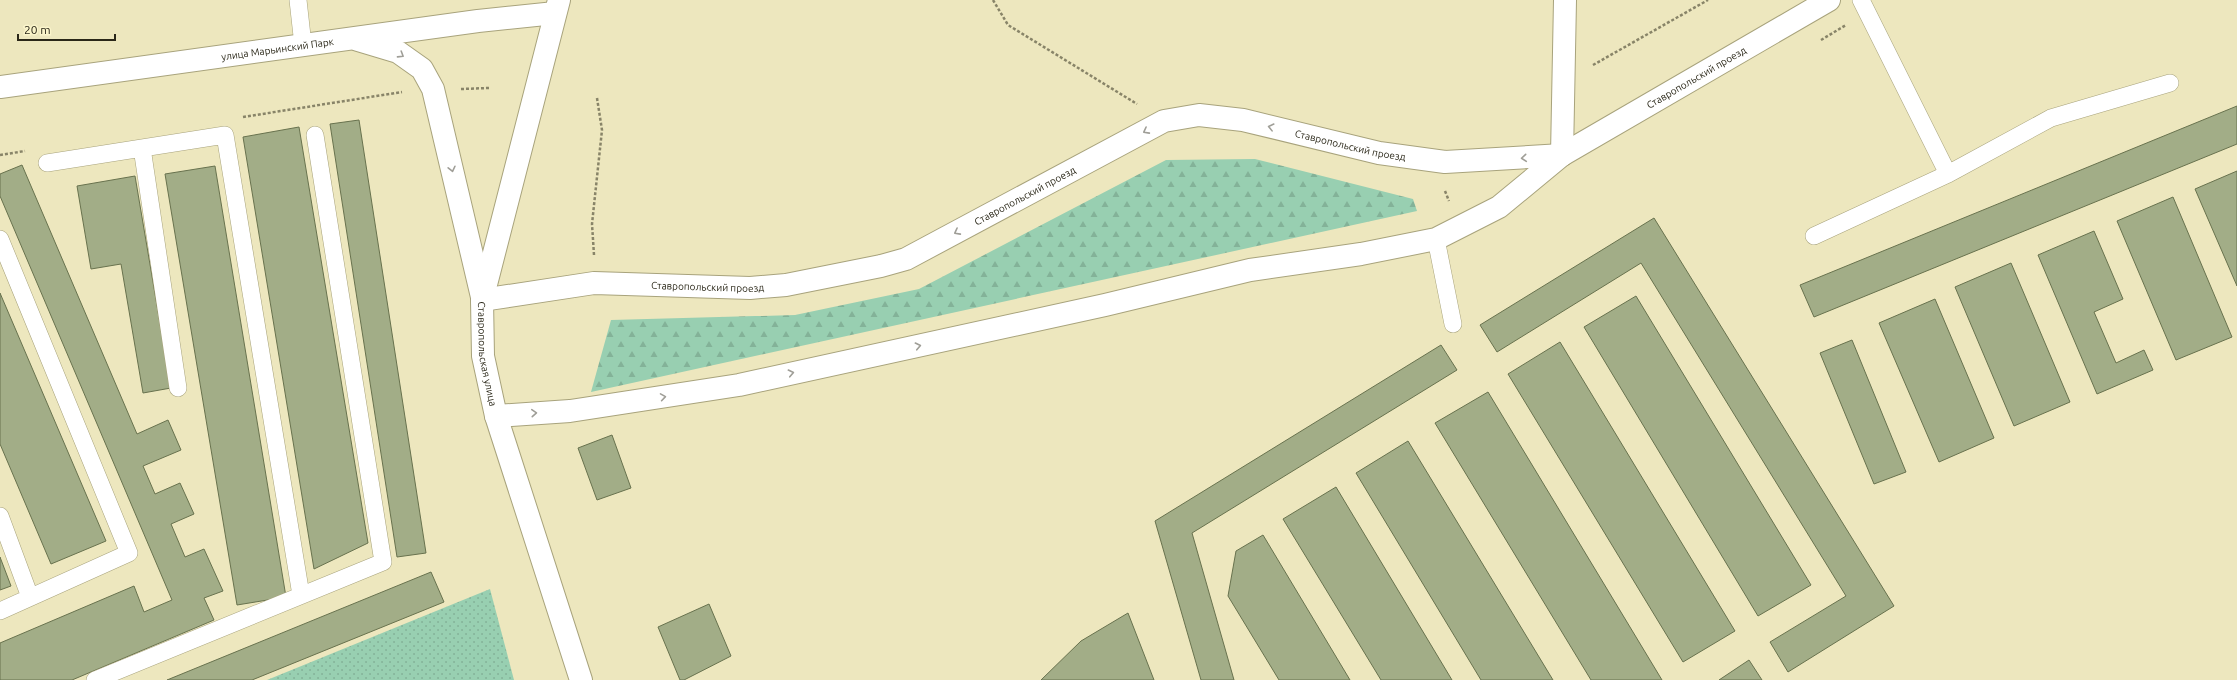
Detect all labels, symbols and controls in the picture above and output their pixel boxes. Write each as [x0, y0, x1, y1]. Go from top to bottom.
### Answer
scale bar [18, 16, 115, 42]
text: 20 m [24, 23, 51, 36]
street label: улица Марьинский Парк [221, 36, 334, 62]
street label: Ставропольский проезд [1645, 44, 1748, 111]
one-way arrow [397, 50, 404, 58]
one-way arrow [1268, 124, 1275, 132]
one-way arrow [1142, 126, 1150, 134]
street label: Ставропольский проезд [1294, 128, 1406, 163]
one-way arrow [1521, 154, 1527, 163]
street label: Ставропольский проезд [973, 164, 1078, 227]
one-way arrow [447, 166, 455, 172]
one-way arrow [954, 227, 961, 234]
street label: Ставропольский проезд [651, 280, 765, 294]
street label: Ставропольская улица [476, 301, 499, 407]
one-way arrow [915, 342, 921, 350]
one-way arrow [788, 370, 794, 378]
one-way arrow [660, 393, 666, 402]
one-way arrow [531, 409, 537, 418]

